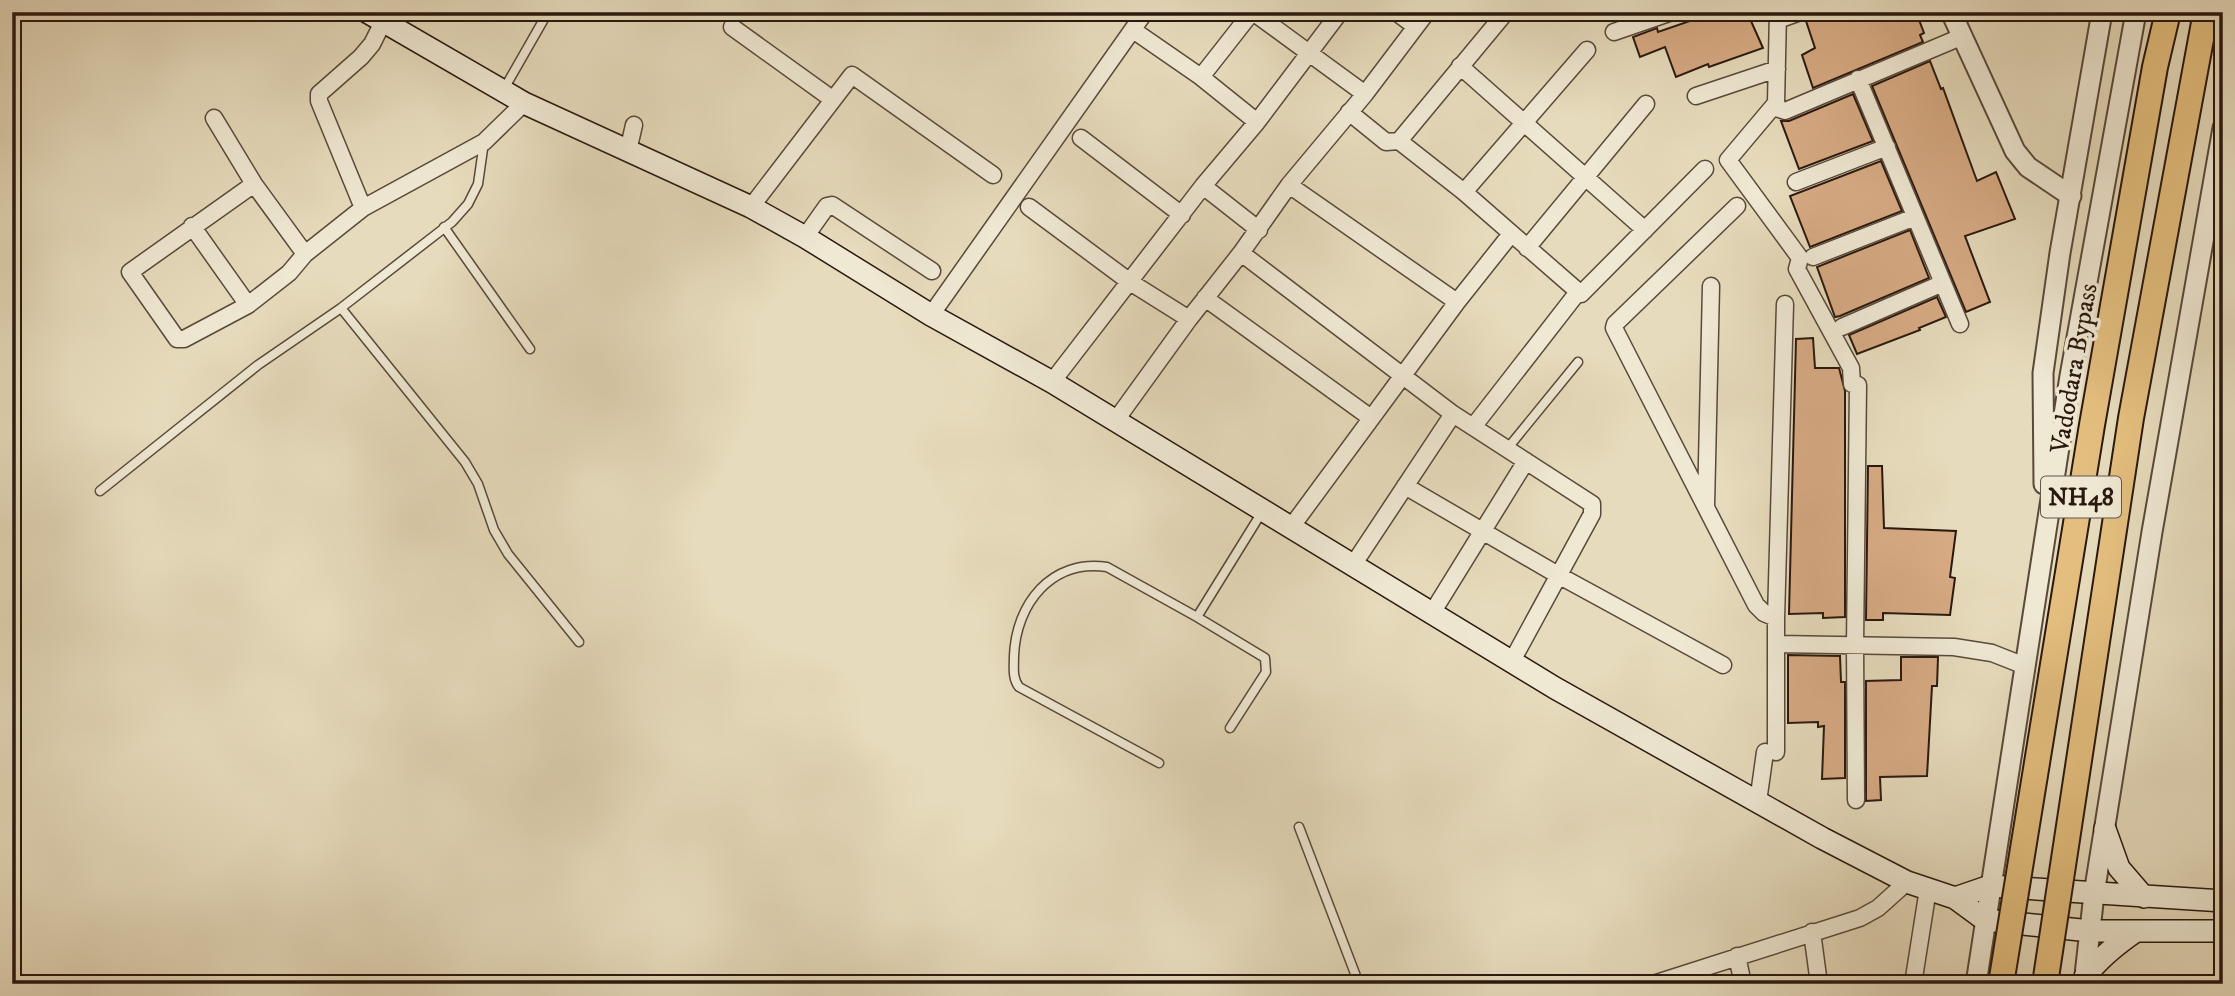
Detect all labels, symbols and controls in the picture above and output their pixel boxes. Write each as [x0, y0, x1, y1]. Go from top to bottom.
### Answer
street label: Vadodara Bypass [2043, 281, 2106, 457]
road number: NH48 [2041, 476, 2121, 518]

